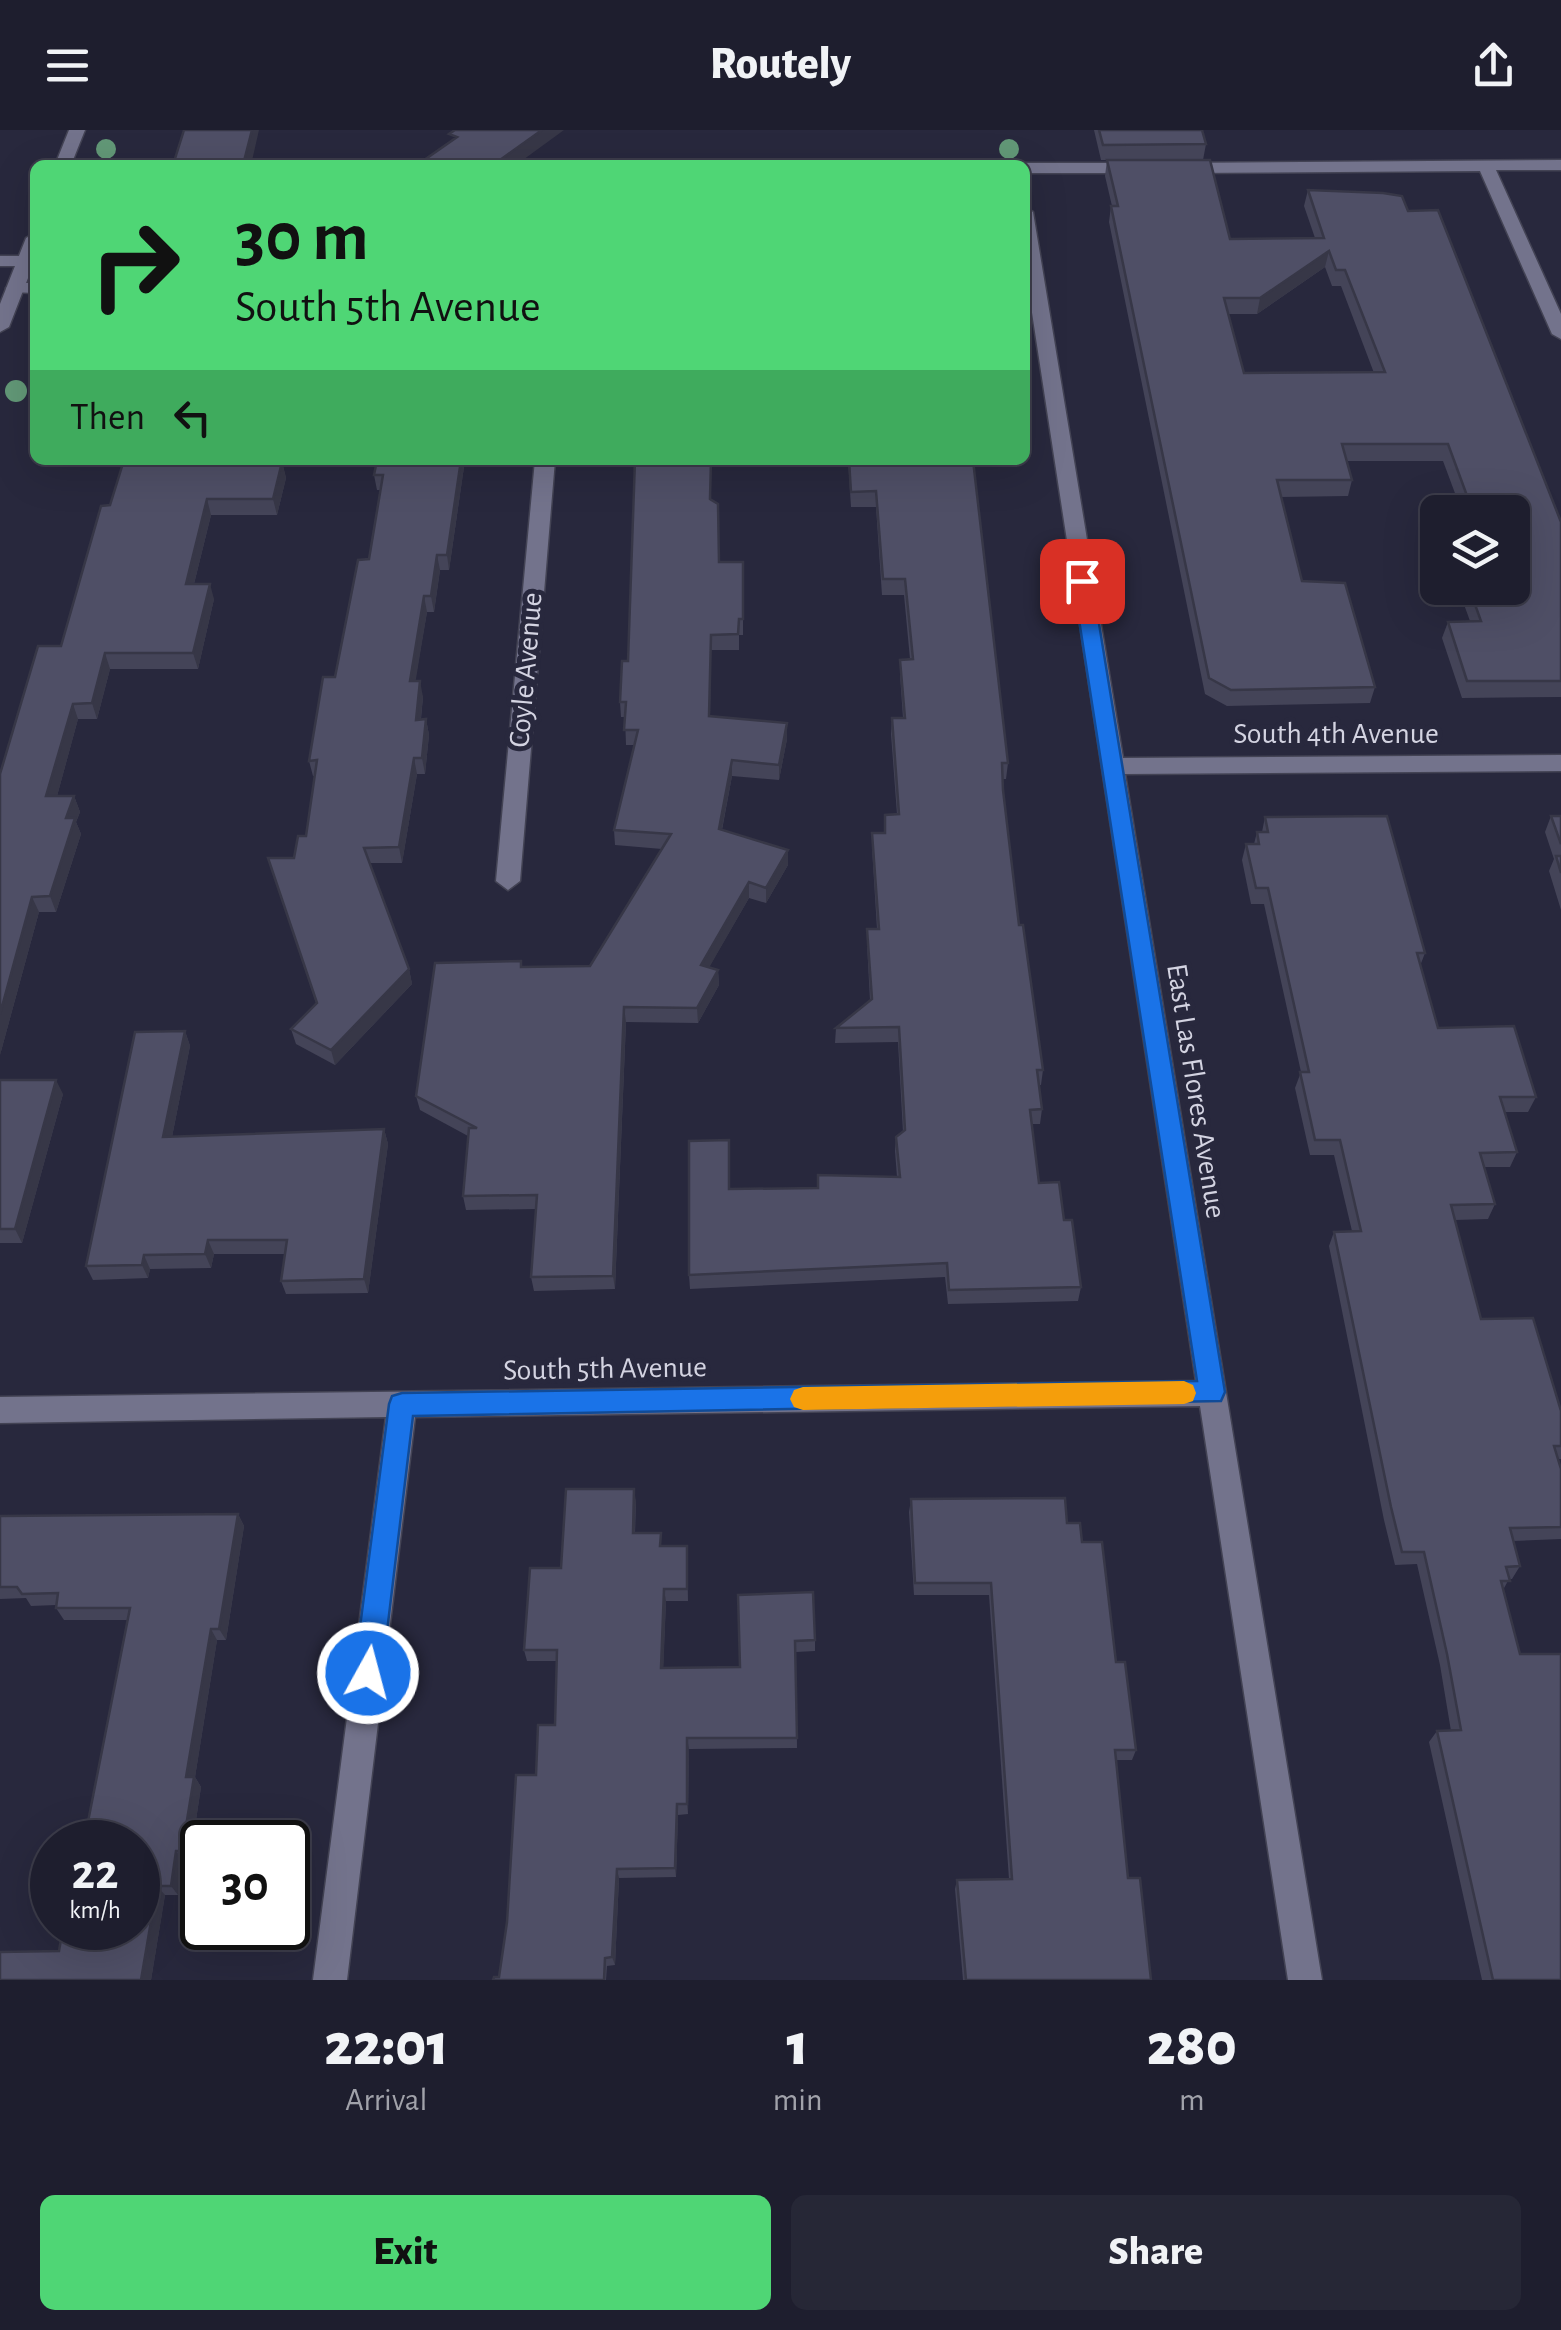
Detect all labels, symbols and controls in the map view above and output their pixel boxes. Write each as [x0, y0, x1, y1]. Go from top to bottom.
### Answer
icon: menu [40, 38, 95, 93]
icon: share [1466, 38, 1521, 93]
text: Routely [710, 42, 851, 87]
icon: right [70, 200, 200, 330]
text: 30 m [235, 203, 369, 273]
text: South 5th Avenue [235, 285, 541, 330]
icon: left [165, 390, 220, 445]
text: Then [70, 399, 145, 437]
map controls [1420, 495, 1530, 605]
button: layers [1420, 495, 1530, 605]
pin [1040, 539, 1125, 624]
icon: arrive [1055, 554, 1110, 609]
street label: Coyle Avenue [504, 591, 548, 749]
street label: South 4th Avenue [1233, 719, 1439, 749]
street label: East Las Flores Avenue [1161, 961, 1231, 1221]
street label: South 5th Avenue [503, 1352, 707, 1386]
position arrow [316, 1621, 420, 1725]
speed limit sign: 30 [180, 1820, 310, 1950]
text: 22 [71, 1848, 119, 1898]
text: km/h [69, 1898, 121, 1923]
text: 22:01 [324, 2016, 449, 2076]
text: 1 [787, 2016, 809, 2076]
text: 280 [1147, 2016, 1237, 2076]
text: Arrival [345, 2084, 428, 2116]
text: min [773, 2084, 823, 2116]
text: m [1179, 2084, 1205, 2116]
button: Exit [40, 2195, 771, 2310]
button: Share [791, 2195, 1521, 2310]

